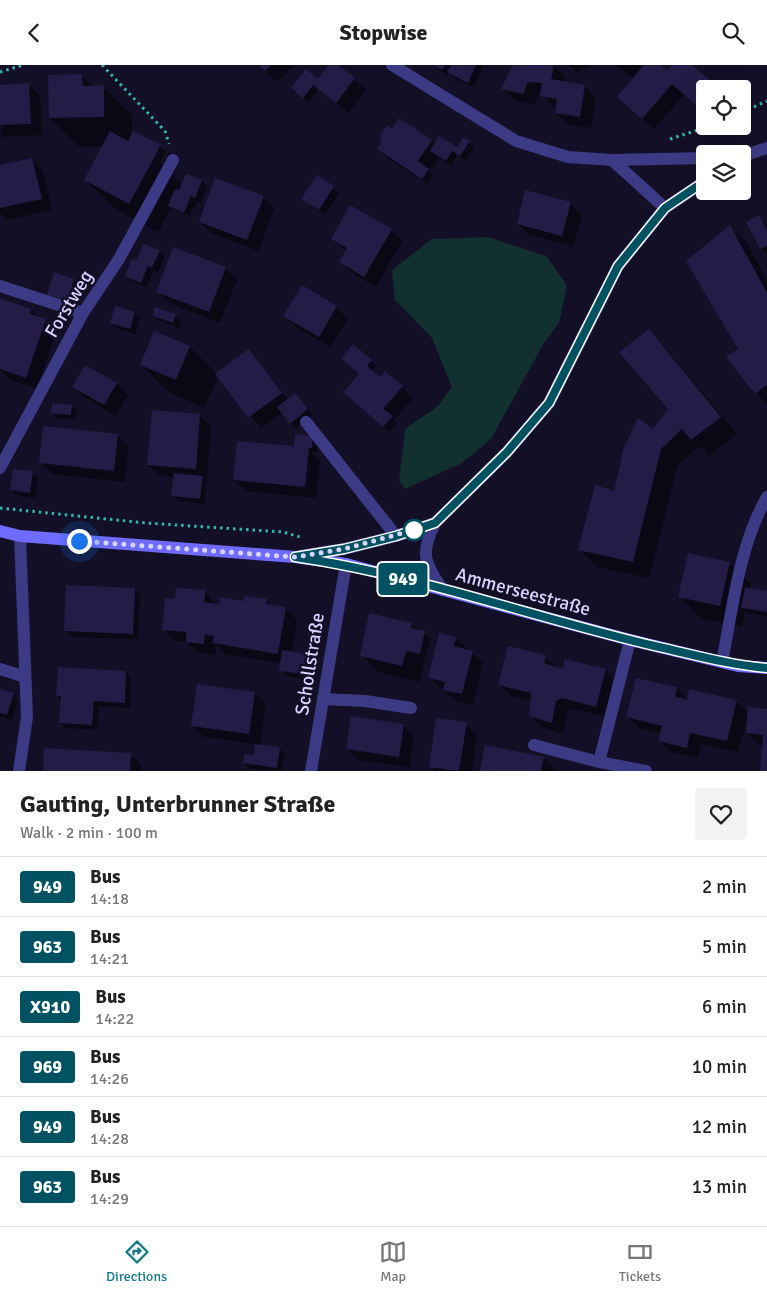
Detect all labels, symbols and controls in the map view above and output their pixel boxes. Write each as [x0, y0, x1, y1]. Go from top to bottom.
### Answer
icon: back [20, 19, 48, 47]
text: Stopwise [340, 19, 427, 46]
icon: search [719, 19, 747, 47]
map controls [696, 80, 751, 200]
button: locate [696, 80, 751, 135]
button: layers [696, 145, 751, 200]
street label: Forstweg [40, 266, 98, 342]
unlabelled marker [403, 519, 425, 541]
your location [67, 529, 92, 554]
street label: Ammerseestraße [453, 562, 593, 622]
line badge: 949 [374, 563, 432, 595]
text: 949 [388, 568, 418, 590]
street label: Schollstraße [290, 611, 330, 717]
button: heart [695, 788, 747, 840]
text: Gauting, Unterbrunner Straße [20, 789, 335, 819]
text: Walk · 2 min · 100 m [20, 823, 158, 843]
text: Bus [90, 865, 121, 889]
text: 2 min [702, 875, 747, 899]
text: 949 [33, 876, 62, 898]
text: 14:18 [90, 889, 129, 909]
text: Bus [90, 925, 121, 949]
text: 5 min [702, 935, 747, 959]
text: 963 [33, 936, 62, 958]
text: 14:21 [90, 949, 129, 969]
text: Bus [95, 985, 126, 1009]
text: 6 min [702, 995, 747, 1019]
text: X910 [30, 996, 70, 1018]
text: 14:22 [95, 1009, 134, 1029]
text: Bus [90, 1045, 121, 1069]
text: 10 min [692, 1055, 747, 1079]
text: 969 [33, 1056, 62, 1078]
text: 14:26 [90, 1069, 129, 1089]
text: Bus [90, 1105, 121, 1129]
text: 12 min [692, 1115, 747, 1139]
text: 949 [33, 1116, 62, 1138]
text: 14:28 [90, 1129, 129, 1149]
text: Bus [90, 1165, 121, 1189]
text: 13 min [692, 1175, 747, 1199]
text: 963 [33, 1176, 62, 1198]
text: 14:29 [90, 1189, 129, 1209]
tab: Directions [106, 1238, 167, 1285]
tab: Map [379, 1238, 407, 1285]
tab: Tickets [619, 1238, 661, 1285]

